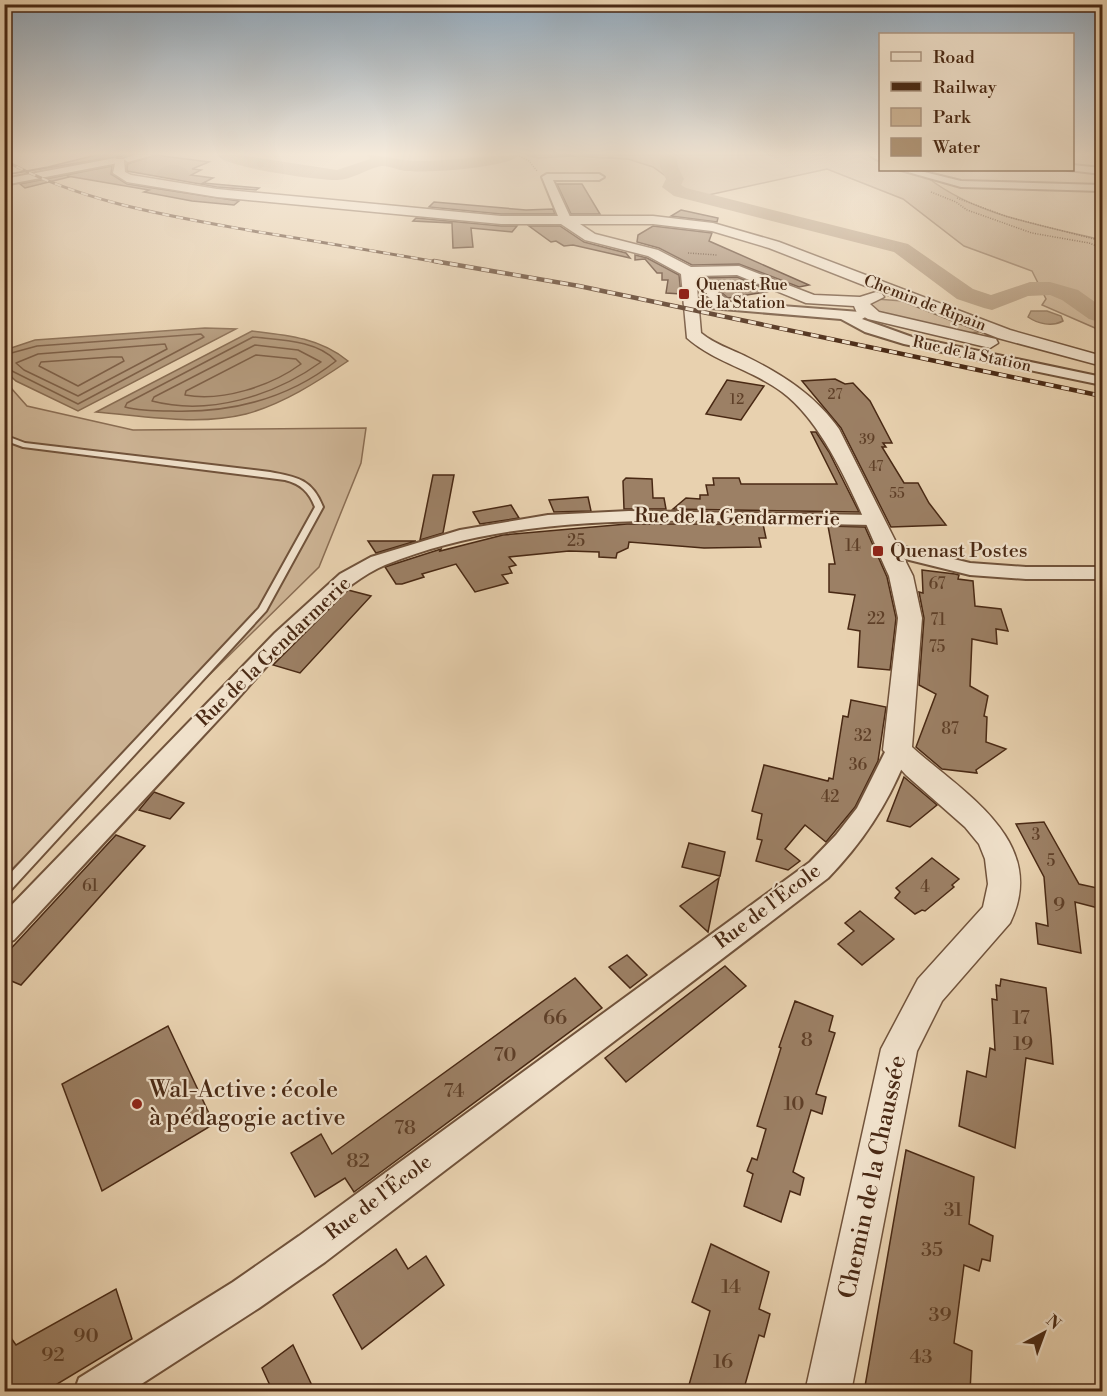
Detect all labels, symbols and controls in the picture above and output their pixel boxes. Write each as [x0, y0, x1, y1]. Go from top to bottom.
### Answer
legend [879, 33, 1074, 171]
text: Road [933, 46, 976, 69]
text: Railway [933, 76, 997, 99]
text: Park [933, 106, 972, 129]
text: Water [932, 136, 981, 159]
street label: Chemin de Ripain [861, 270, 990, 336]
place label: Quenast Rue de la Station [696, 275, 788, 313]
marker: Quenast Rue de la Station [677, 287, 691, 301]
street label: Rue de la Station [911, 332, 1034, 376]
house number: 27 [828, 386, 842, 404]
house number: 12 [730, 391, 744, 409]
house number: 39 [859, 431, 875, 449]
house number: 47 [869, 458, 883, 476]
house number: 55 [889, 485, 905, 503]
street label: Rue de la Gendarmerie [634, 504, 840, 532]
house number: 25 [567, 531, 585, 551]
house number: 14 [845, 536, 861, 556]
place label: Quenast Postes [890, 539, 1028, 564]
marker: Quenast Postes [871, 544, 885, 558]
street label: Rue de la Gendarmerie [191, 572, 357, 732]
house number: 67 [929, 574, 945, 594]
house number: 22 [867, 609, 885, 629]
house number: 71 [930, 610, 946, 630]
house number: 75 [929, 637, 945, 657]
house number: 87 [941, 719, 959, 739]
house number: 32 [854, 726, 872, 746]
house number: 36 [849, 755, 868, 775]
house number: 42 [821, 787, 839, 807]
house number: 3 [1032, 825, 1041, 845]
house number: 5 [1047, 851, 1056, 871]
street label: Rue de l'École [709, 858, 826, 955]
house number: 61 [82, 876, 98, 896]
house number: 4 [920, 877, 930, 897]
house number: 9 [1053, 893, 1065, 918]
house number: 66 [543, 1006, 567, 1031]
house number: 17 [1012, 1006, 1030, 1031]
house number: 8 [801, 1028, 813, 1053]
house number: 19 [1013, 1032, 1033, 1057]
house number: 70 [494, 1043, 516, 1068]
street label: Chemin de la Chaussée [833, 1053, 913, 1301]
place label: Wal-Active : école à pédagogie active [148, 1075, 346, 1133]
house number: 74 [444, 1079, 465, 1104]
house number: 10 [783, 1092, 805, 1117]
marker: Wal-Active : école à pédagogie active [130, 1097, 144, 1111]
house number: 78 [394, 1116, 416, 1141]
street label: Rue de l'École [320, 1149, 437, 1246]
house number: 82 [346, 1149, 370, 1174]
house number: 31 [943, 1198, 963, 1223]
house number: 35 [921, 1238, 943, 1263]
house number: 14 [721, 1275, 741, 1300]
house number: 39 [928, 1303, 952, 1328]
north arrow [1014, 1303, 1074, 1363]
text: N [1042, 1311, 1065, 1334]
house number: 90 [73, 1324, 99, 1349]
house number: 92 [41, 1343, 65, 1368]
house number: 43 [910, 1345, 932, 1370]
house number: 16 [713, 1350, 733, 1375]

